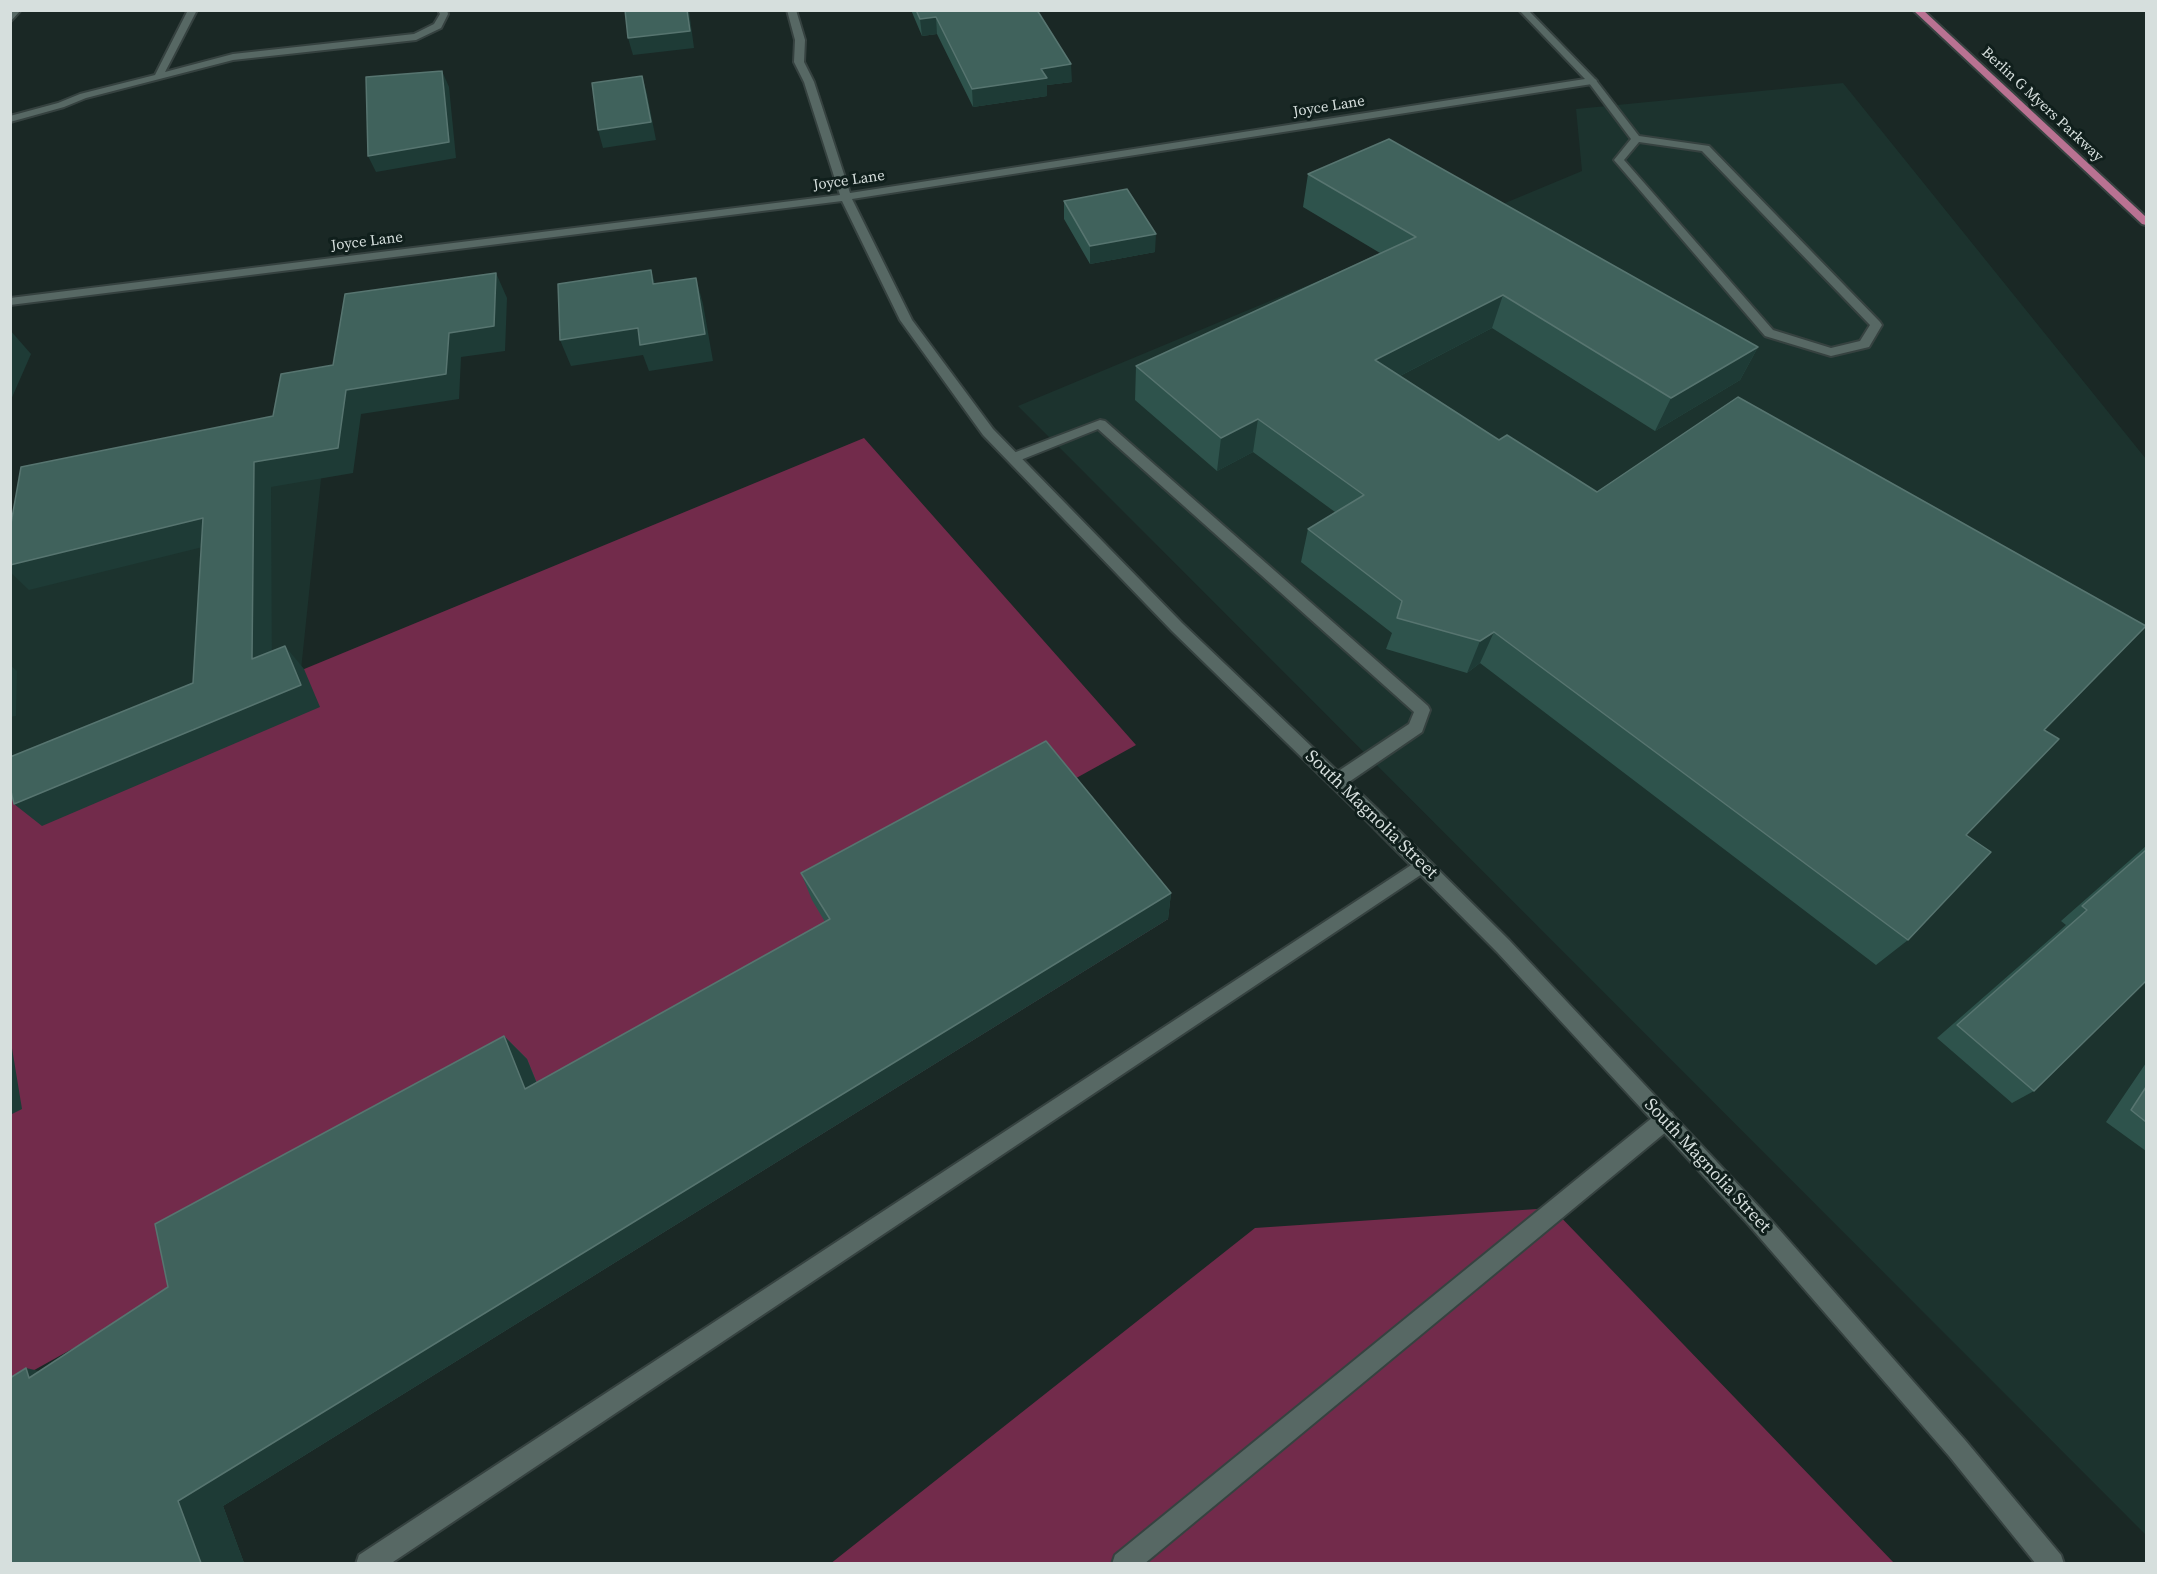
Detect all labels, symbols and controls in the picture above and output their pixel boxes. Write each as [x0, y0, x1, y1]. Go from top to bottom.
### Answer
street label: Berlin G Myers Parkway [1977, 44, 2107, 166]
street label: Joyce Lane [1292, 92, 1366, 122]
street label: Joyce Lane [812, 167, 886, 195]
street label: Joyce Lane [330, 229, 404, 255]
street label: South Magnolia Street [1300, 746, 1442, 884]
street label: South Magnolia Street [1639, 1094, 1775, 1238]

